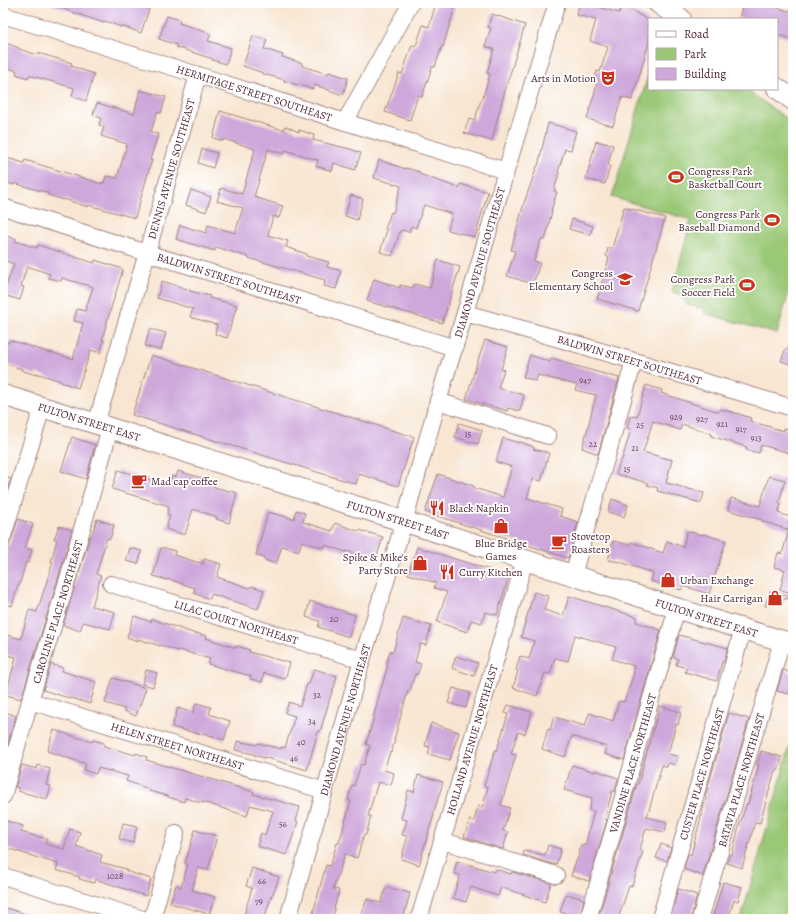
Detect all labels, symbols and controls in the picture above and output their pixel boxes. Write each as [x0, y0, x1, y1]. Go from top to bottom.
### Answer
legend [648, 18, 778, 90]
text: Road [684, 26, 710, 42]
text: Park [684, 46, 707, 62]
street label: HERMITAGE STREET SOUTHEAST [174, 61, 334, 125]
text: Building [684, 66, 726, 82]
theatre icon: Arts in Motion [599, 69, 617, 87]
place label: Arts in Motion [530, 71, 596, 86]
street label: DENNIS AVENUE SOUTHEAST [144, 97, 198, 241]
place label: Congress Park Basketball Court [688, 164, 762, 192]
sports icon: Congress Park Basketball Court [667, 168, 685, 186]
street label: DIAMOND AVENUE SOUTHEAST [450, 185, 508, 340]
place label: Congress Park Baseball Diamond [678, 207, 761, 235]
sports icon: Congress Park Baseball Diamond [763, 211, 781, 229]
street label: BALDWIN STREET SOUTHEAST [155, 249, 303, 308]
place label: Congress Elementary School [529, 266, 613, 294]
school or university icon: Congress Elementary School [616, 270, 634, 288]
place label: Congress Park Soccer Field [671, 272, 736, 300]
sports icon: Congress Park Soccer Field [738, 276, 756, 294]
street label: BALDWIN STREET SOUTHEAST [556, 331, 704, 388]
house number: 947 [579, 374, 591, 386]
street label: FULTON STREET EAST [36, 399, 142, 445]
house number: 929 [670, 411, 682, 423]
house number: 927 [696, 413, 708, 425]
house number: 921 [716, 418, 728, 430]
house number: 25 [636, 419, 644, 431]
house number: 917 [736, 423, 747, 435]
house number: 15 [465, 428, 472, 440]
house number: 913 [751, 432, 762, 444]
house number: 22 [589, 438, 598, 450]
house number: 21 [631, 442, 639, 454]
house number: 15 [624, 463, 631, 475]
cafe icon: Mad cap coffee [130, 472, 148, 490]
place label: Mad cap coffee [151, 474, 218, 489]
street label: FULTON STREET EAST [345, 496, 451, 543]
restaurant icon: Black Napkin [428, 499, 446, 517]
place label: Black Napkin [449, 501, 509, 516]
shop icon: Blue Bridge Games [492, 517, 510, 535]
place label: Stovetop Roasters [571, 529, 611, 557]
cafe icon: Stovetop Roasters [550, 533, 568, 551]
place label: Blue Bridge Games [475, 536, 527, 564]
street label: CAROLINE PLACE NORTHEAST [28, 539, 86, 685]
place label: Spike & Mike's Party Store [343, 550, 408, 578]
shop icon: Spike & Mike's Party Store [411, 554, 429, 572]
restaurant icon: Curry Kitchen [438, 563, 456, 581]
place label: Curry Kitchen [459, 565, 523, 580]
shop icon: Urban Exchange [659, 571, 677, 589]
place label: Urban Exchange [680, 573, 754, 588]
shop icon: Hair Carrigan [766, 589, 784, 607]
place label: Hair Carrigan [700, 591, 763, 606]
street label: FULTON STREET EAST [654, 595, 760, 641]
street label: LILAC COURT NORTHEAST [173, 596, 300, 648]
house number: 20 [329, 613, 339, 625]
street label: DIAMOND AVENUE NORTHEAST [316, 642, 374, 798]
street label: HOLLAND AVENUE NORTHEAST [443, 663, 501, 817]
house number: 32 [313, 689, 322, 701]
street label: VANDINE PLACE NORTHEAST [605, 692, 660, 836]
street label: CUSTER PLACE NORTHEAST [675, 706, 728, 842]
street label: BATAVIA PLACE NORTHEAST [714, 711, 768, 849]
house number: 34 [308, 715, 316, 727]
street label: HELEN STREET NORTHEAST [109, 719, 245, 773]
house number: 40 [297, 736, 306, 748]
house number: 46 [290, 752, 298, 764]
house number: 56 [279, 818, 287, 830]
house number: 1028 [107, 870, 123, 882]
house number: 66 [258, 875, 266, 887]
house number: 79 [255, 895, 263, 907]

